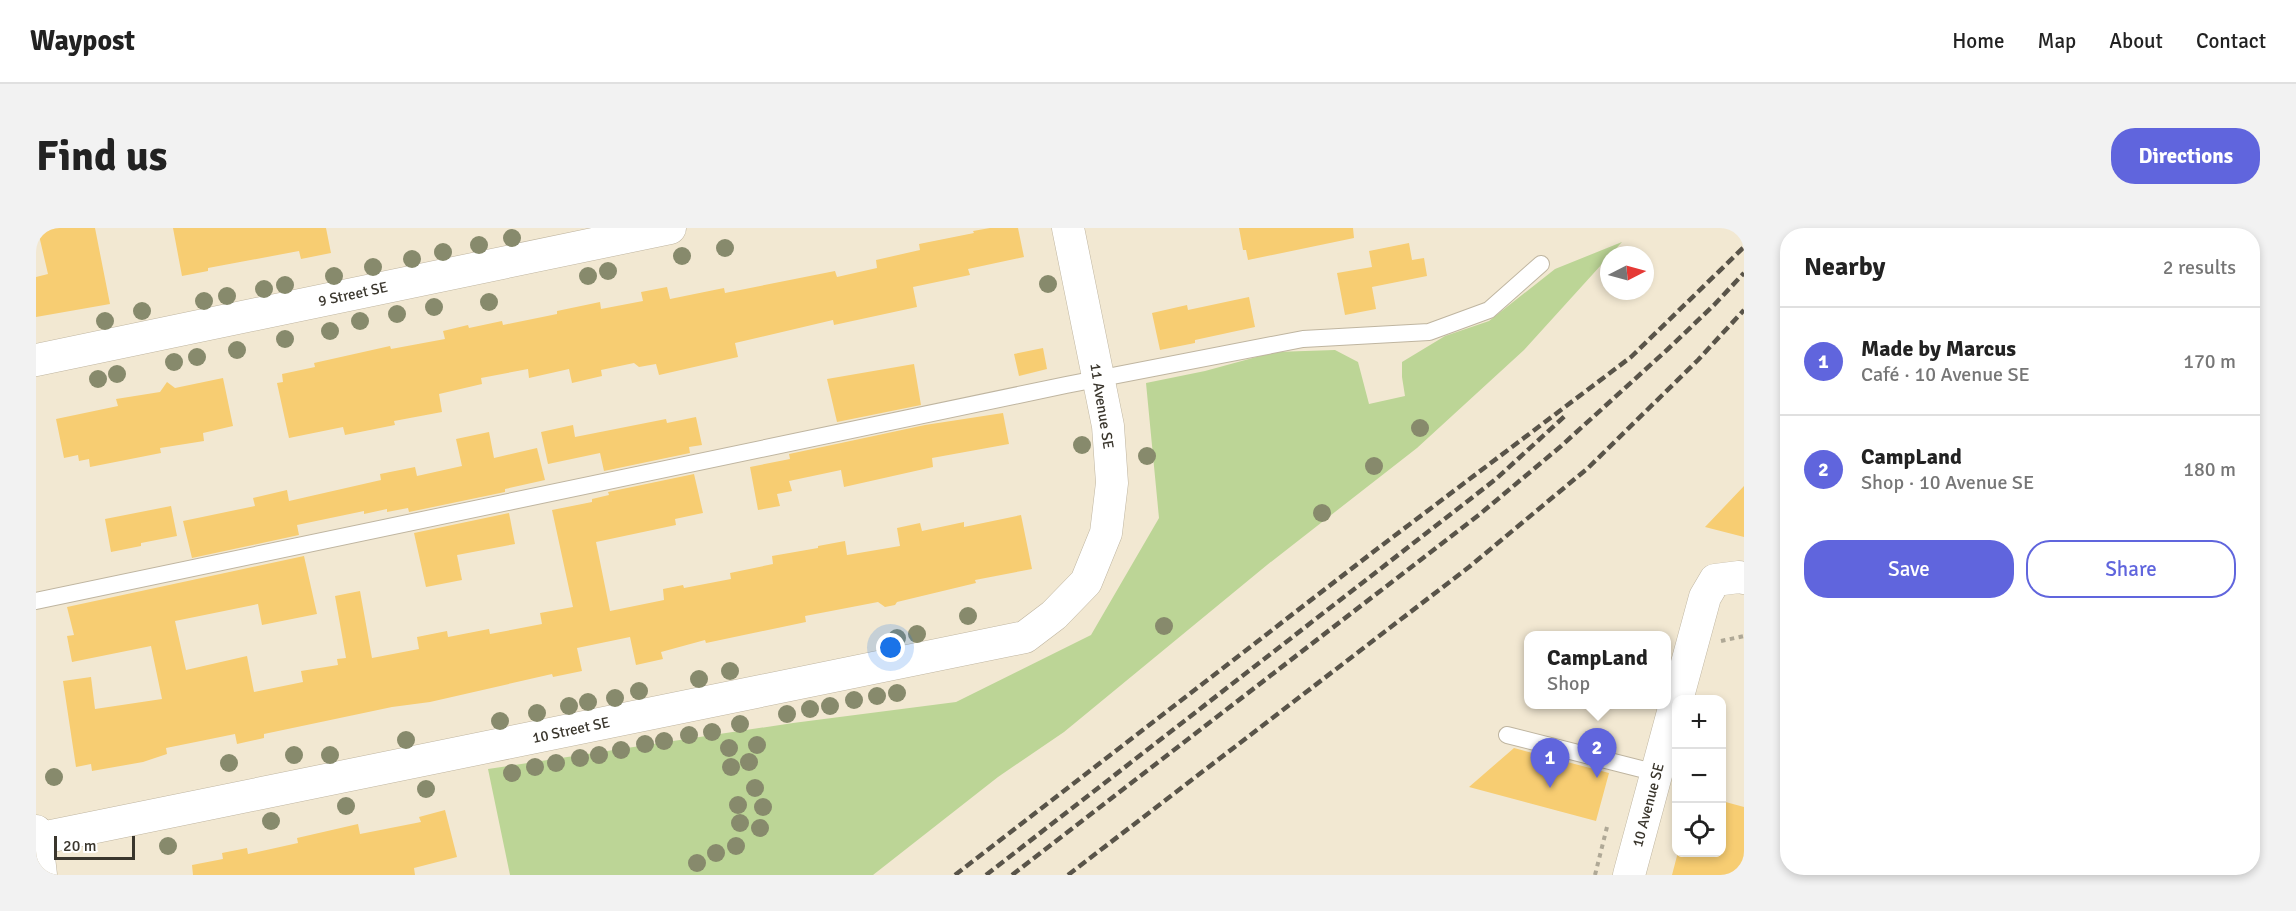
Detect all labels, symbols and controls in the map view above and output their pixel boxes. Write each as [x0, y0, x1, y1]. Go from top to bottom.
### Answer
text: Waypost [30, 24, 135, 58]
text: Home [1952, 28, 2005, 54]
text: Map [2038, 28, 2076, 54]
text: About [2109, 28, 2163, 54]
text: Contact [2196, 28, 2266, 54]
button: Directions [2111, 128, 2260, 184]
text: Find us [36, 131, 167, 182]
north arrow [1600, 246, 1654, 300]
text: Nearby [1804, 251, 1885, 283]
text: 2 results [2163, 255, 2236, 280]
street label: 9 Street SE [317, 278, 389, 310]
text: Made by Marcus [1861, 335, 2016, 362]
text: 1 [1818, 349, 1829, 374]
text: 170 m [2183, 349, 2236, 374]
street label: 11 Avenue SE [1086, 362, 1118, 450]
text: Café · 10 Avenue SE [1861, 362, 2030, 387]
text: CampLand [1861, 443, 1962, 470]
text: 2 [1818, 457, 1829, 482]
text: 180 m [2183, 457, 2236, 482]
text: Shop · 10 Avenue SE [1861, 470, 2034, 495]
button: Save [1804, 540, 2014, 598]
button: Share [2026, 540, 2236, 598]
popup [1524, 631, 1671, 709]
your location [876, 633, 905, 662]
text: CampLand [1547, 644, 1648, 671]
text: Shop [1547, 671, 1590, 696]
map controls [1672, 695, 1726, 857]
button: + [1672, 695, 1726, 749]
street label: 10 Street SE [531, 713, 611, 747]
pin: 2 [1578, 728, 1616, 778]
pin: 1 [1530, 738, 1570, 788]
button: − [1672, 749, 1726, 803]
street label: 10 Avenue SE [1628, 761, 1668, 849]
button: locate [1672, 803, 1726, 857]
scale bar [54, 833, 135, 860]
text: 20 m [63, 836, 97, 856]

